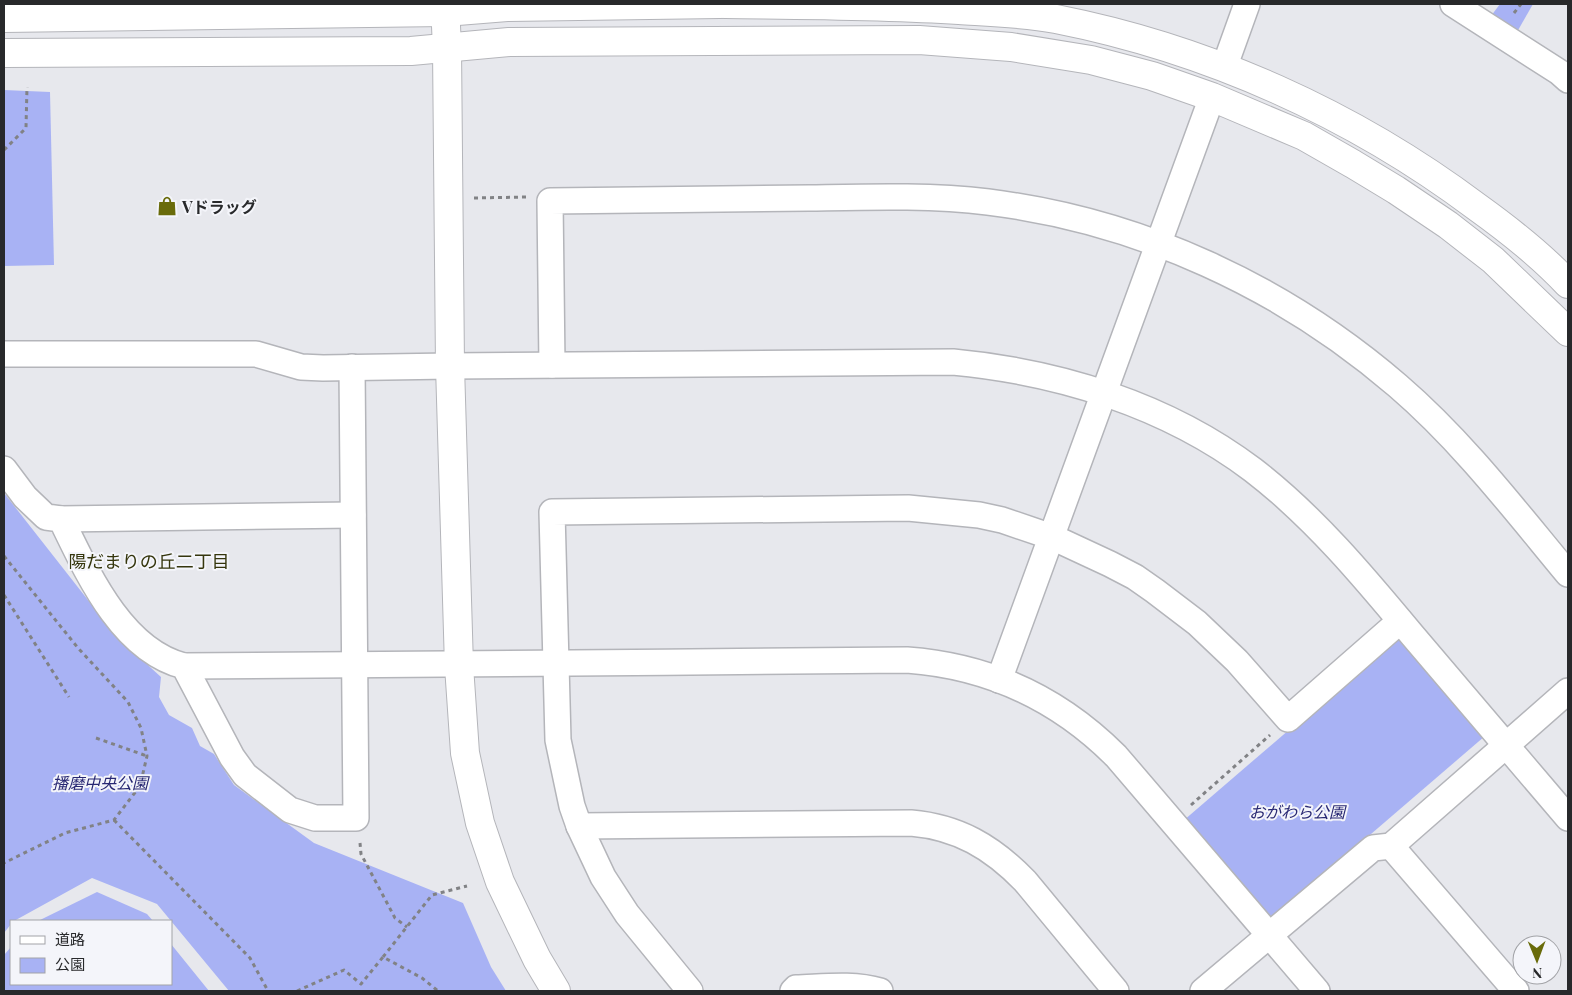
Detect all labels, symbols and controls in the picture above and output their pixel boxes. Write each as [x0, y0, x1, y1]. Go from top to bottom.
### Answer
shop icon: Vドラッグ [156, 195, 178, 217]
place label: Vドラッグ [181, 196, 257, 217]
district label: 陽だまりの丘二丁目 [68, 549, 230, 573]
park label: 播磨中央公園 [52, 772, 150, 793]
park label: おがわら公園 [1249, 801, 1347, 822]
legend [10, 920, 172, 985]
text: 道路 [55, 929, 85, 949]
north arrow [1512, 935, 1562, 985]
text: 公園 [55, 954, 85, 974]
text: N [1532, 964, 1542, 983]

